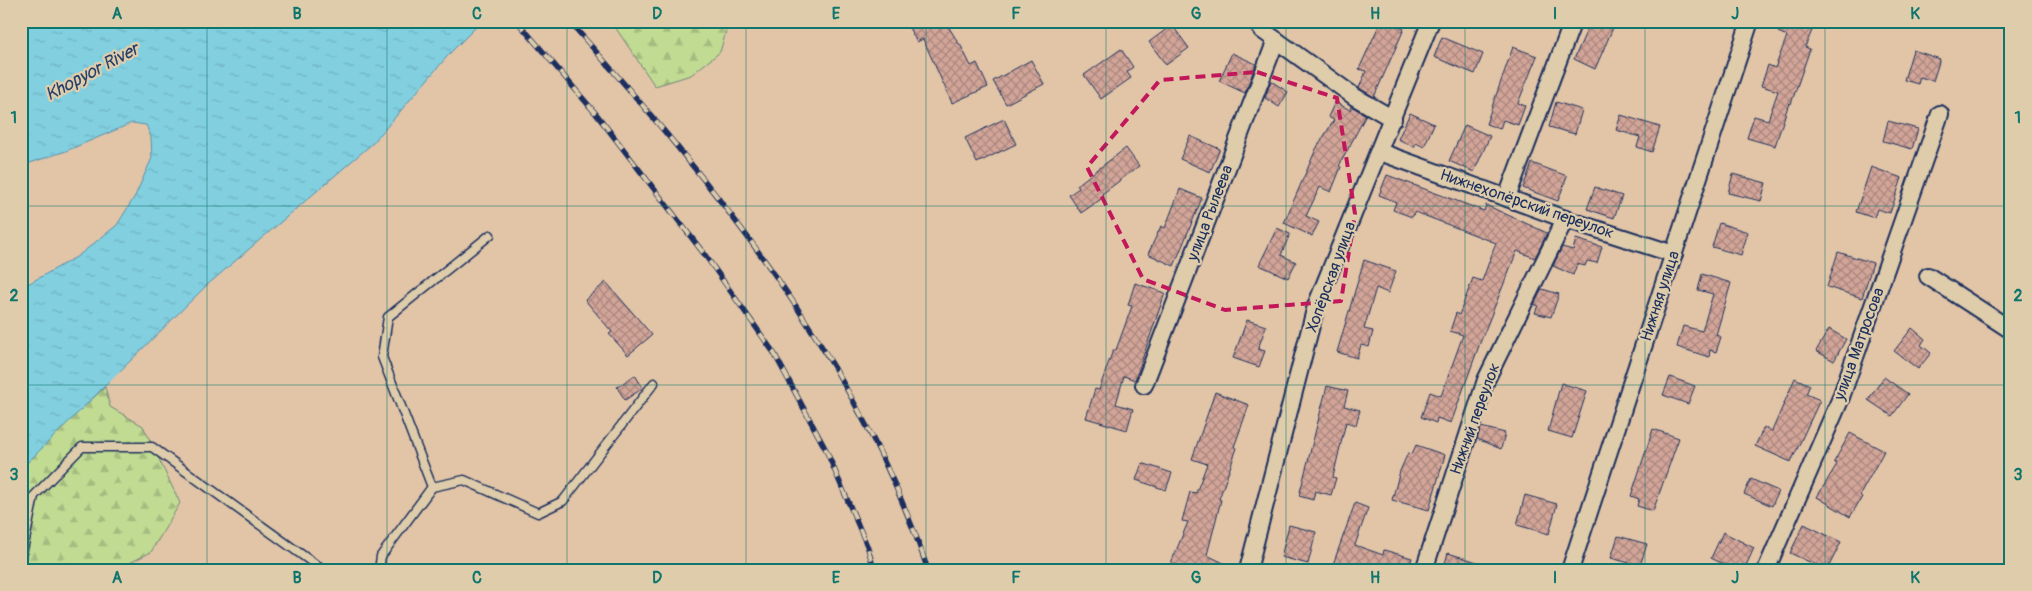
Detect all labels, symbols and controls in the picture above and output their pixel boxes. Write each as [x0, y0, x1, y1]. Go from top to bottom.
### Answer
text: A [112, 4, 123, 24]
text: B [292, 4, 302, 24]
text: C [472, 4, 482, 24]
text: D [652, 4, 662, 24]
text: E [832, 4, 841, 24]
text: F [1011, 4, 1021, 24]
text: G [1191, 4, 1202, 24]
text: H [1370, 4, 1380, 24]
text: I [1553, 4, 1557, 24]
text: J [1731, 4, 1739, 24]
text: K [1910, 4, 1920, 24]
water label: Khopyor River [41, 36, 145, 106]
text: 1 [11, 108, 17, 128]
text: 1 [2015, 108, 2021, 128]
street label: улица Рылеева [1182, 162, 1237, 265]
street label: Нижнехопёрский переулок [1437, 165, 1617, 243]
street label: Хопёрская улица [1302, 219, 1360, 335]
street label: Нижняя улица [1636, 248, 1684, 344]
street label: улица Матросова [1829, 285, 1889, 404]
text: 2 [10, 286, 19, 306]
text: 2 [2014, 286, 2023, 306]
street label: Нижний переулок [1446, 360, 1504, 478]
text: 3 [10, 465, 19, 485]
text: 3 [2014, 465, 2023, 485]
text: A [112, 568, 123, 588]
text: B [292, 568, 302, 588]
text: C [472, 568, 482, 588]
text: D [652, 568, 662, 588]
text: E [832, 568, 841, 588]
text: F [1011, 568, 1021, 588]
text: G [1191, 568, 1202, 588]
text: H [1370, 568, 1380, 588]
text: I [1553, 568, 1557, 588]
text: J [1731, 568, 1739, 588]
text: K [1910, 568, 1920, 588]

